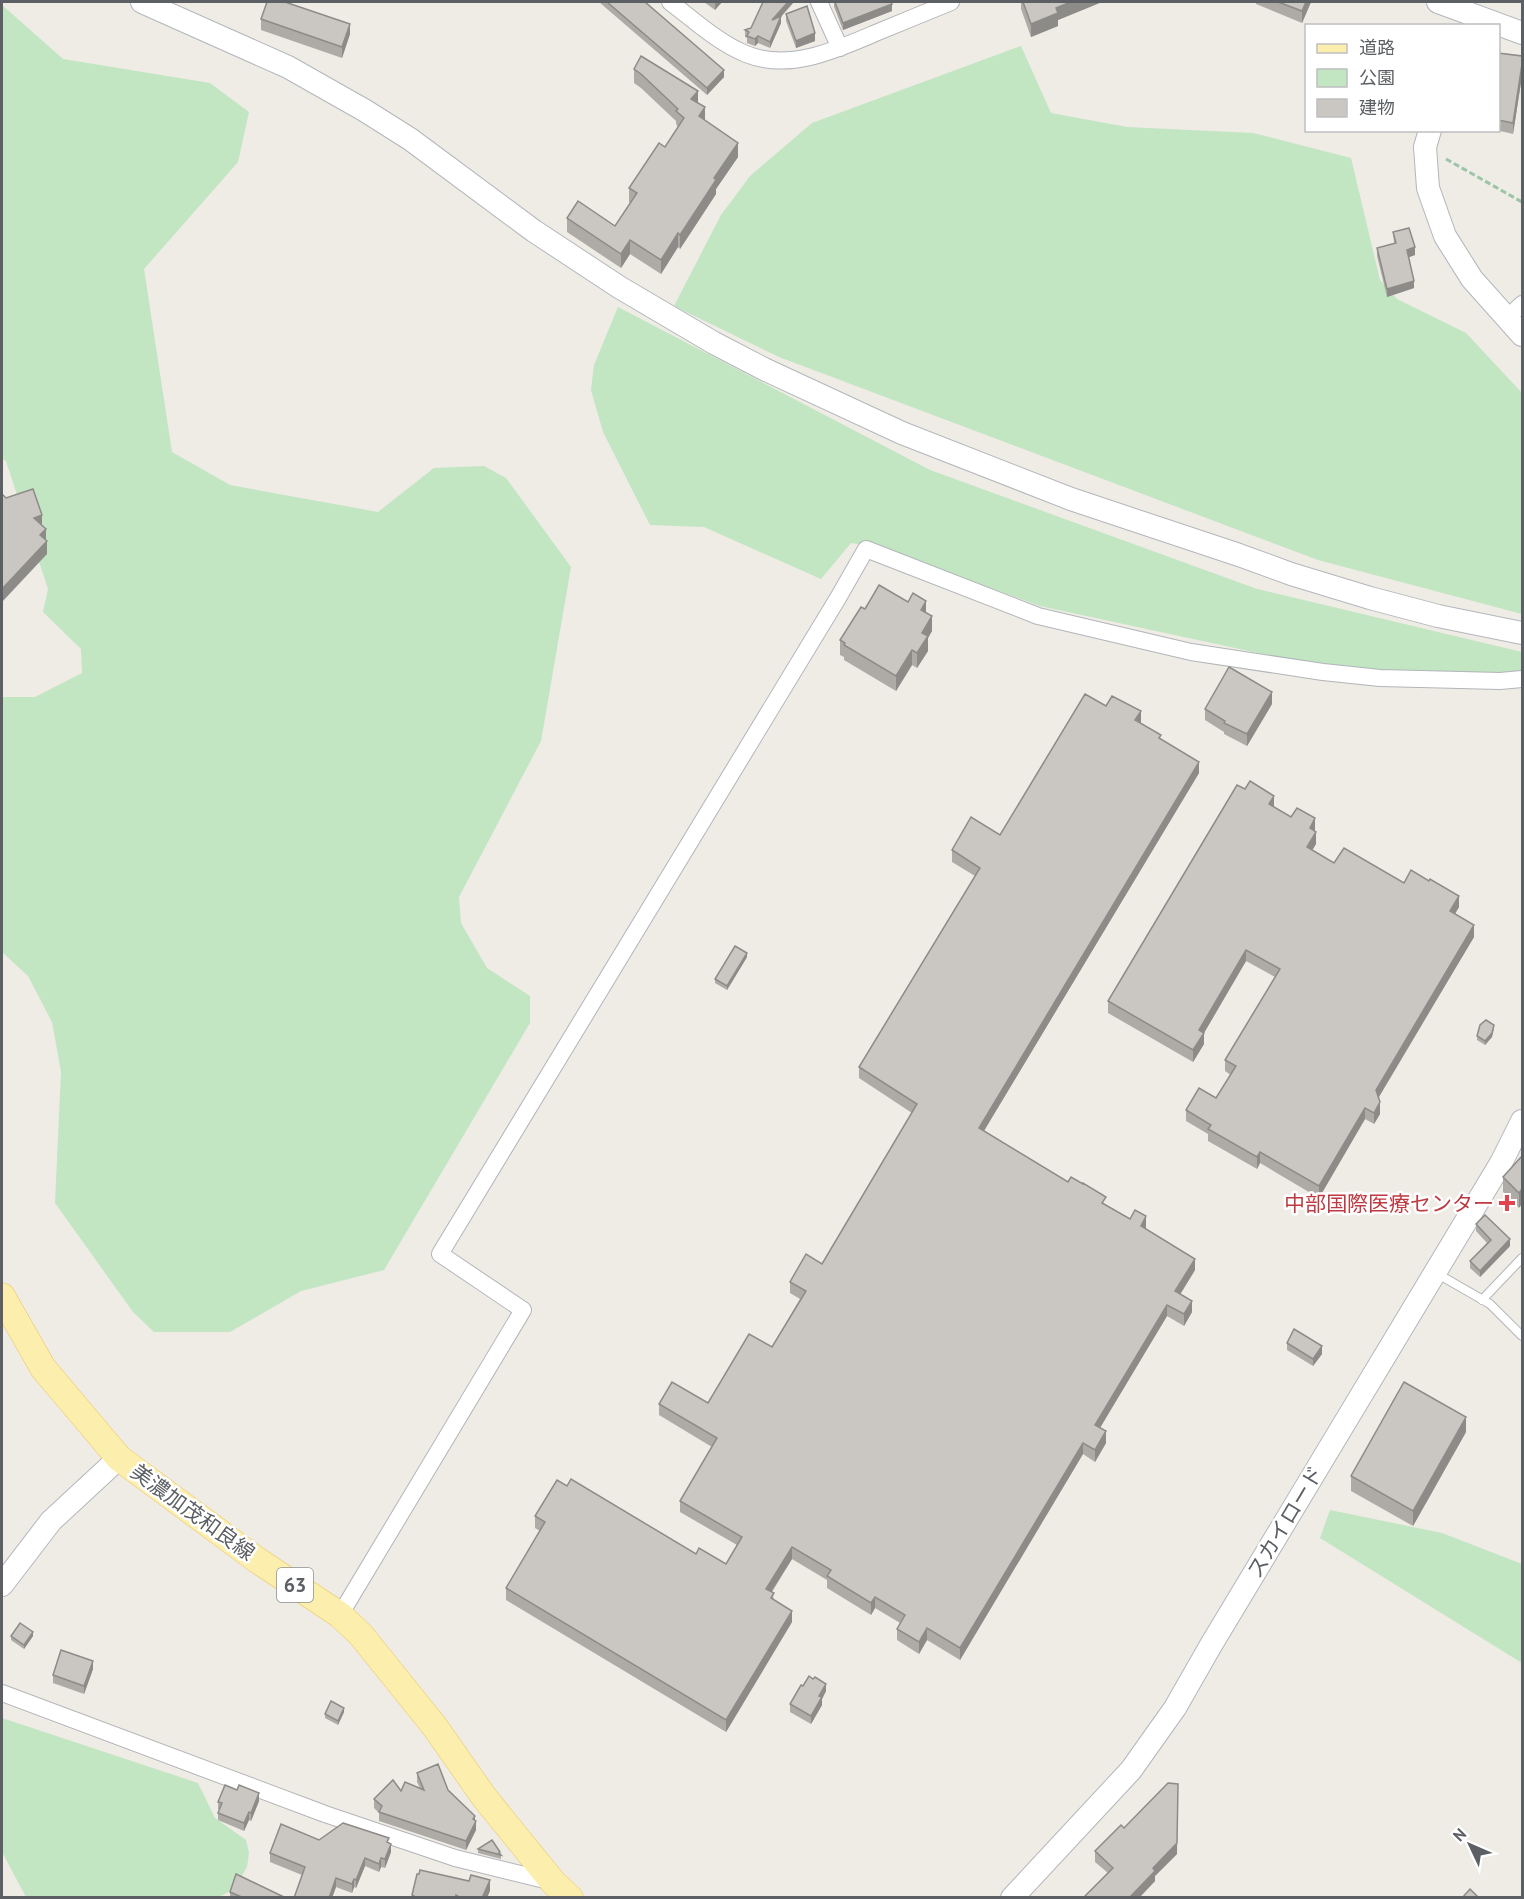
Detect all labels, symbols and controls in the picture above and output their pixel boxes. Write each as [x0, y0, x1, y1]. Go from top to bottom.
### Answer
legend [1305, 24, 1500, 132]
text: 道路 [1359, 36, 1395, 59]
text: 公園 [1359, 66, 1395, 89]
text: 建物 [1359, 96, 1395, 119]
place label: 中部国際医療センター [1284, 1190, 1494, 1217]
marker: 中部国際医療センター [1498, 1194, 1516, 1212]
street label: 美濃加茂和良線 [126, 1458, 260, 1566]
street label: スカイロード [1241, 1461, 1329, 1583]
road number: 63 [277, 1568, 313, 1602]
north arrow [1440, 1815, 1500, 1875]
text: N [1448, 1824, 1470, 1845]

